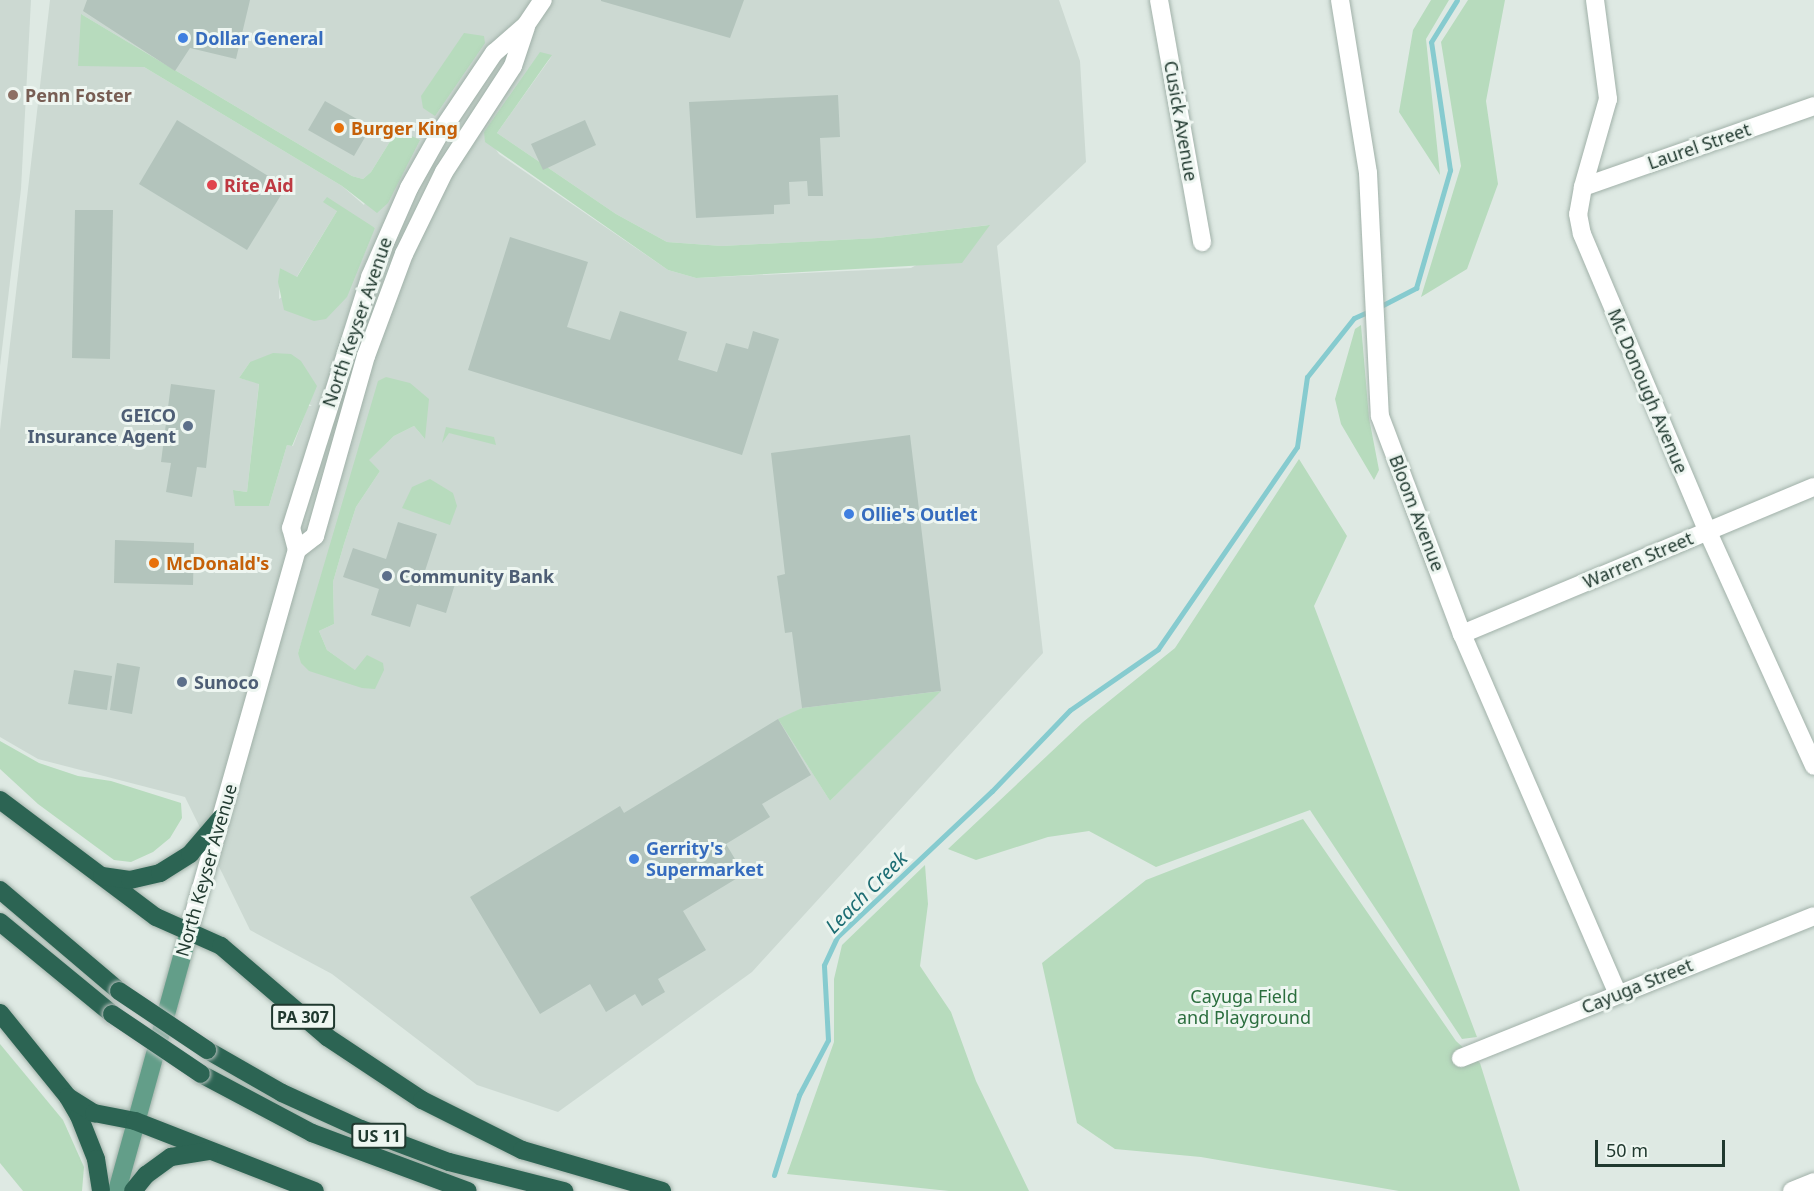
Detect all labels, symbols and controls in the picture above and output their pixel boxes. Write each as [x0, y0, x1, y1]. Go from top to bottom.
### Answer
place label: Dollar General [195, 27, 324, 49]
marker: Dollar General [176, 31, 190, 45]
street label: Cusick Avenue [1160, 59, 1202, 183]
place label: Penn Foster [25, 84, 132, 106]
marker: Penn Foster [6, 88, 20, 102]
place label: Burger King [351, 117, 458, 139]
street label: Laurel Street [1645, 118, 1753, 174]
marker: Burger King [332, 121, 346, 135]
place label: Rite Aid [224, 174, 294, 196]
marker: Rite Aid [205, 178, 219, 192]
street label: North Keyser Avenue [318, 234, 396, 410]
street label: Mc Donough Avenue [1604, 305, 1692, 477]
place label: GEICO Insurance Agent [28, 405, 176, 448]
marker: GEICO Insurance Agent [181, 419, 195, 433]
street label: Bloom Avenue [1385, 452, 1449, 574]
place label: Ollie's Outlet [861, 503, 978, 525]
marker: Ollie's Outlet [842, 507, 856, 521]
street label: Warren Street [1580, 527, 1696, 593]
place label: McDonald's [166, 552, 269, 574]
marker: McDonald's [147, 556, 161, 570]
place label: Community Bank [399, 565, 554, 587]
marker: Community Bank [380, 569, 394, 583]
place label: Sunoco [194, 671, 259, 693]
marker: Sunoco [175, 675, 189, 689]
street label: North Keyser Avenue [171, 781, 241, 959]
place label: Gerrity's Supermarket [646, 838, 764, 880]
water label: Leach Creek [820, 846, 912, 938]
marker: Gerrity's Supermarket [627, 852, 641, 866]
street label: Cayuga Street [1578, 954, 1696, 1018]
park label: Cayuga Field and Playground [1177, 986, 1311, 1028]
road number: PA 307 [270, 1004, 336, 1030]
road number: US 11 [350, 1123, 407, 1149]
scale bar [1598, 1128, 1728, 1166]
text: 50 m [1606, 1138, 1648, 1162]

